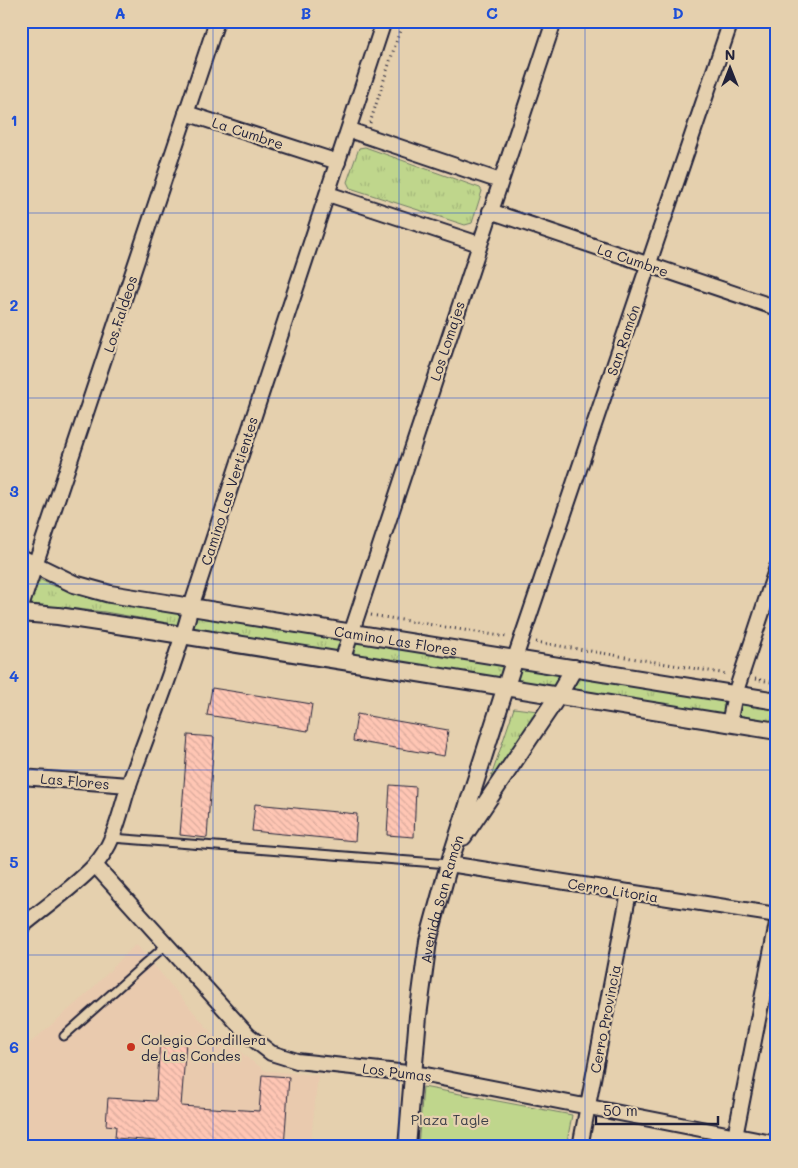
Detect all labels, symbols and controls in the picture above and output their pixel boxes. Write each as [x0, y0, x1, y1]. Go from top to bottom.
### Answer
text: A [114, 2, 126, 23]
text: B [301, 2, 311, 23]
text: C [486, 2, 498, 23]
text: D [672, 2, 684, 23]
north arrow [706, 42, 756, 92]
text: N [725, 45, 735, 64]
text: 1 [10, 109, 18, 130]
street label: La Cumbre [210, 113, 286, 153]
street label: La Cumbre [595, 239, 671, 281]
street label: Los Faldeos [99, 273, 141, 355]
text: 2 [10, 294, 19, 315]
street label: Los Lomajes [425, 299, 469, 383]
street label: San Ramón [602, 302, 644, 378]
street label: Camino Las Vertientes [196, 414, 262, 568]
text: 3 [9, 480, 19, 501]
street label: Camino Las Flores [333, 621, 459, 659]
text: 4 [9, 665, 19, 686]
street label: Las Flores [40, 769, 110, 793]
street label: Avenida San Ramón [416, 832, 467, 964]
text: 5 [9, 851, 19, 872]
street label: Cerro Litoria [566, 873, 660, 907]
street label: Cerro Provincia [585, 963, 625, 1075]
place label: Colegio Cordillera de Las Condes [141, 1030, 267, 1065]
text: 6 [9, 1036, 19, 1057]
marker: Colegio Cordillera de Las Condes [125, 1041, 137, 1053]
street label: Los Pumas [361, 1058, 433, 1086]
scale bar [596, 1093, 718, 1125]
text: 50 m [603, 1100, 638, 1120]
park label: Plaza Tagle [411, 1110, 489, 1129]

